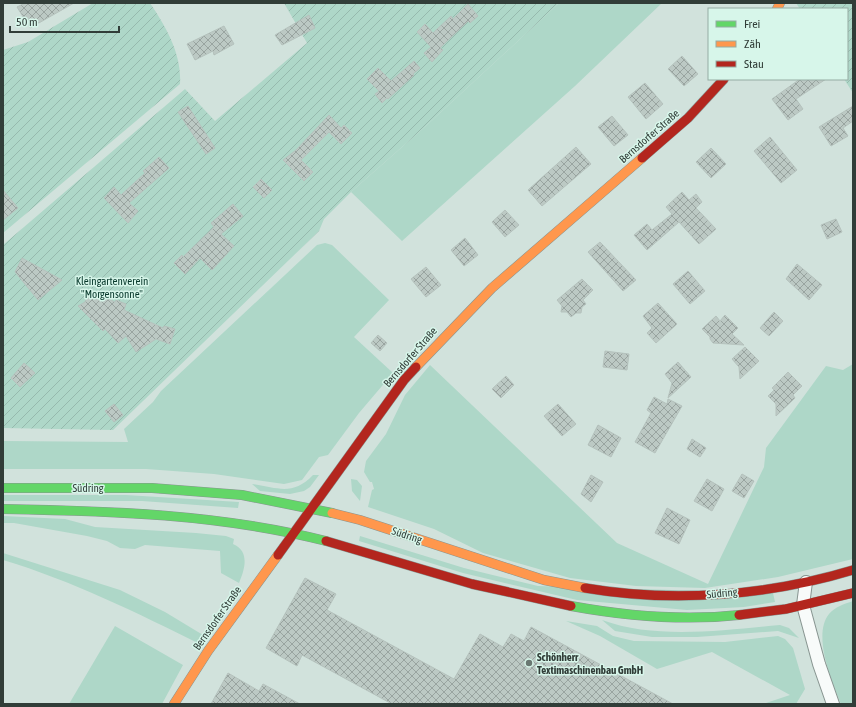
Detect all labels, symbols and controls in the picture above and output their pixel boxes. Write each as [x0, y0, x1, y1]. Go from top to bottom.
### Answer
scale bar [10, 8, 119, 34]
legend [708, 8, 848, 80]
text: 50 m [16, 15, 38, 29]
text: Frei [744, 17, 760, 31]
text: Zäh [744, 37, 761, 51]
text: Stau [744, 57, 764, 71]
street label: Bernsdorfer Straße [617, 107, 681, 165]
park label: Kleingartenverein "Morgensonne" [76, 275, 148, 300]
street label: Bernsdorfer Straße [381, 325, 439, 389]
street label: Südring [73, 482, 104, 494]
street label: Südring [390, 525, 424, 546]
street label: Bernsdorfer Straße [191, 584, 243, 652]
street label: Südring [706, 585, 738, 601]
place label: Schönherr Textimaschinenbau GmbH [537, 651, 643, 676]
marker: Schönherr Textimaschinenbau GmbH [524, 658, 534, 668]

